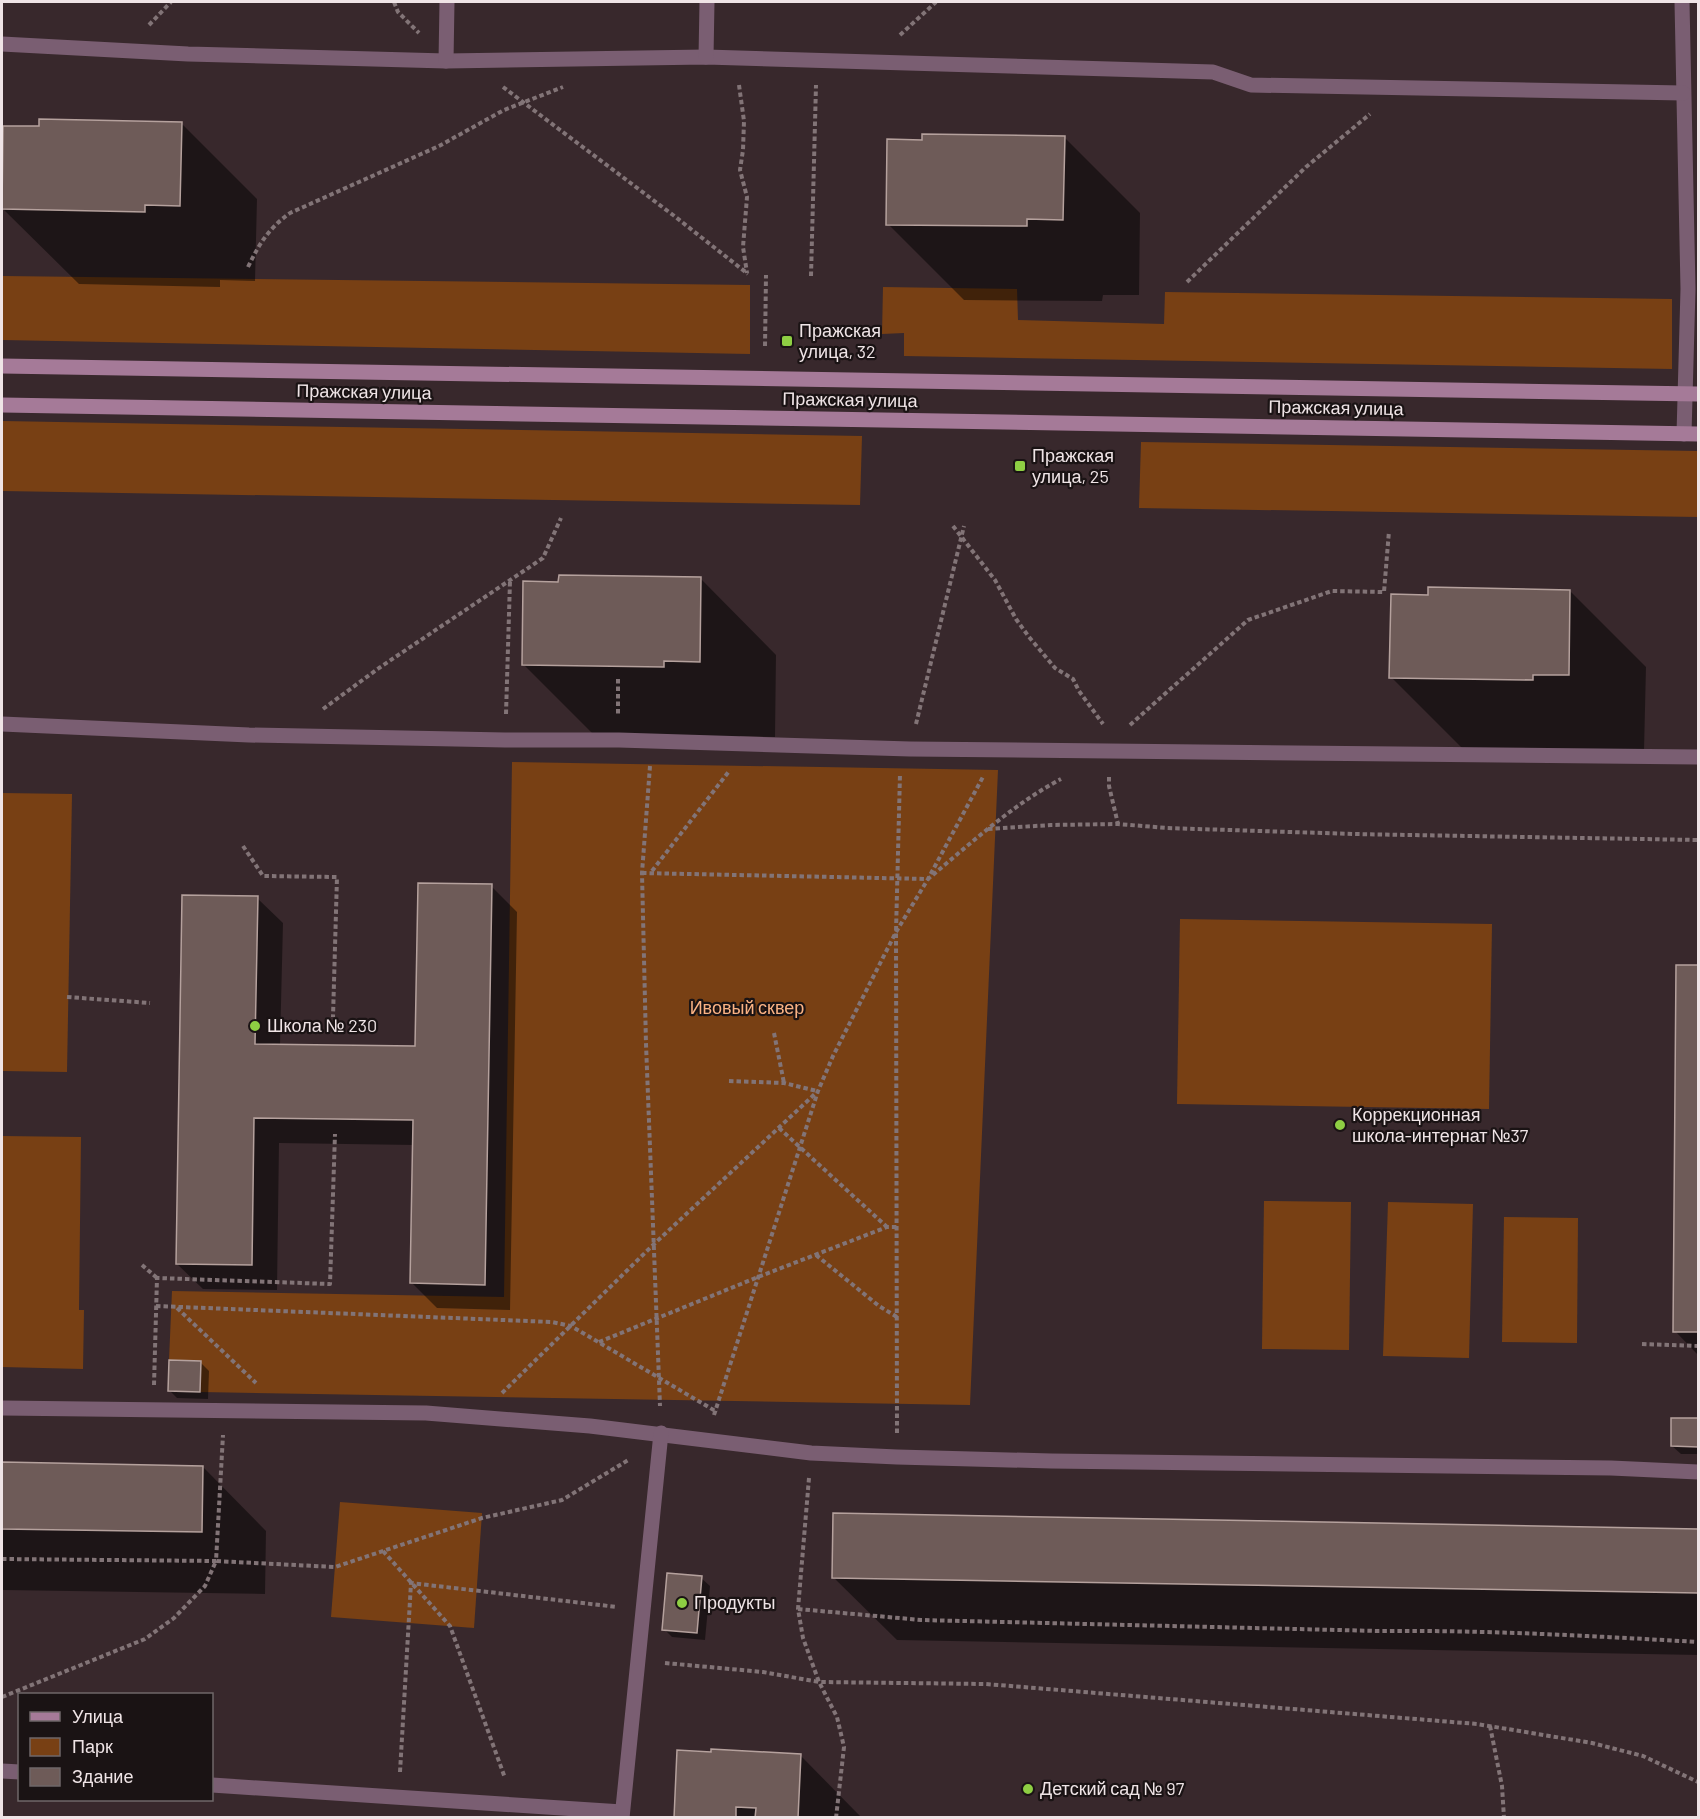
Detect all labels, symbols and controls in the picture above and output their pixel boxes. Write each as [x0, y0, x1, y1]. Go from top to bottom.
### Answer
place label: Пражская улица, 32 [799, 319, 881, 362]
marker: Пражская улица, 32 [780, 334, 794, 348]
street label: Пражская улица [296, 379, 433, 403]
street label: Пражская улица [782, 387, 919, 411]
street label: Пражская улица [1268, 395, 1405, 419]
place label: Пражская улица, 25 [1032, 444, 1114, 487]
marker: Пражская улица, 25 [1013, 459, 1027, 473]
park label: Ивовый сквер [690, 996, 804, 1018]
place label: Школа № 230 [267, 1014, 377, 1036]
marker: Школа № 230 [248, 1019, 262, 1033]
place label: Коррекционная школа-интернат №37 [1352, 1103, 1529, 1146]
marker: Коррекционная школа-интернат №37 [1333, 1118, 1347, 1132]
place label: Продукты [694, 1591, 775, 1613]
marker: Продукты [675, 1596, 689, 1610]
legend [18, 1693, 213, 1801]
text: Улица [72, 1705, 124, 1727]
text: Парк [72, 1735, 113, 1757]
text: Здание [72, 1765, 133, 1787]
place label: Детский сад № 97 [1040, 1777, 1185, 1799]
marker: Детский сад № 97 [1021, 1782, 1035, 1796]

